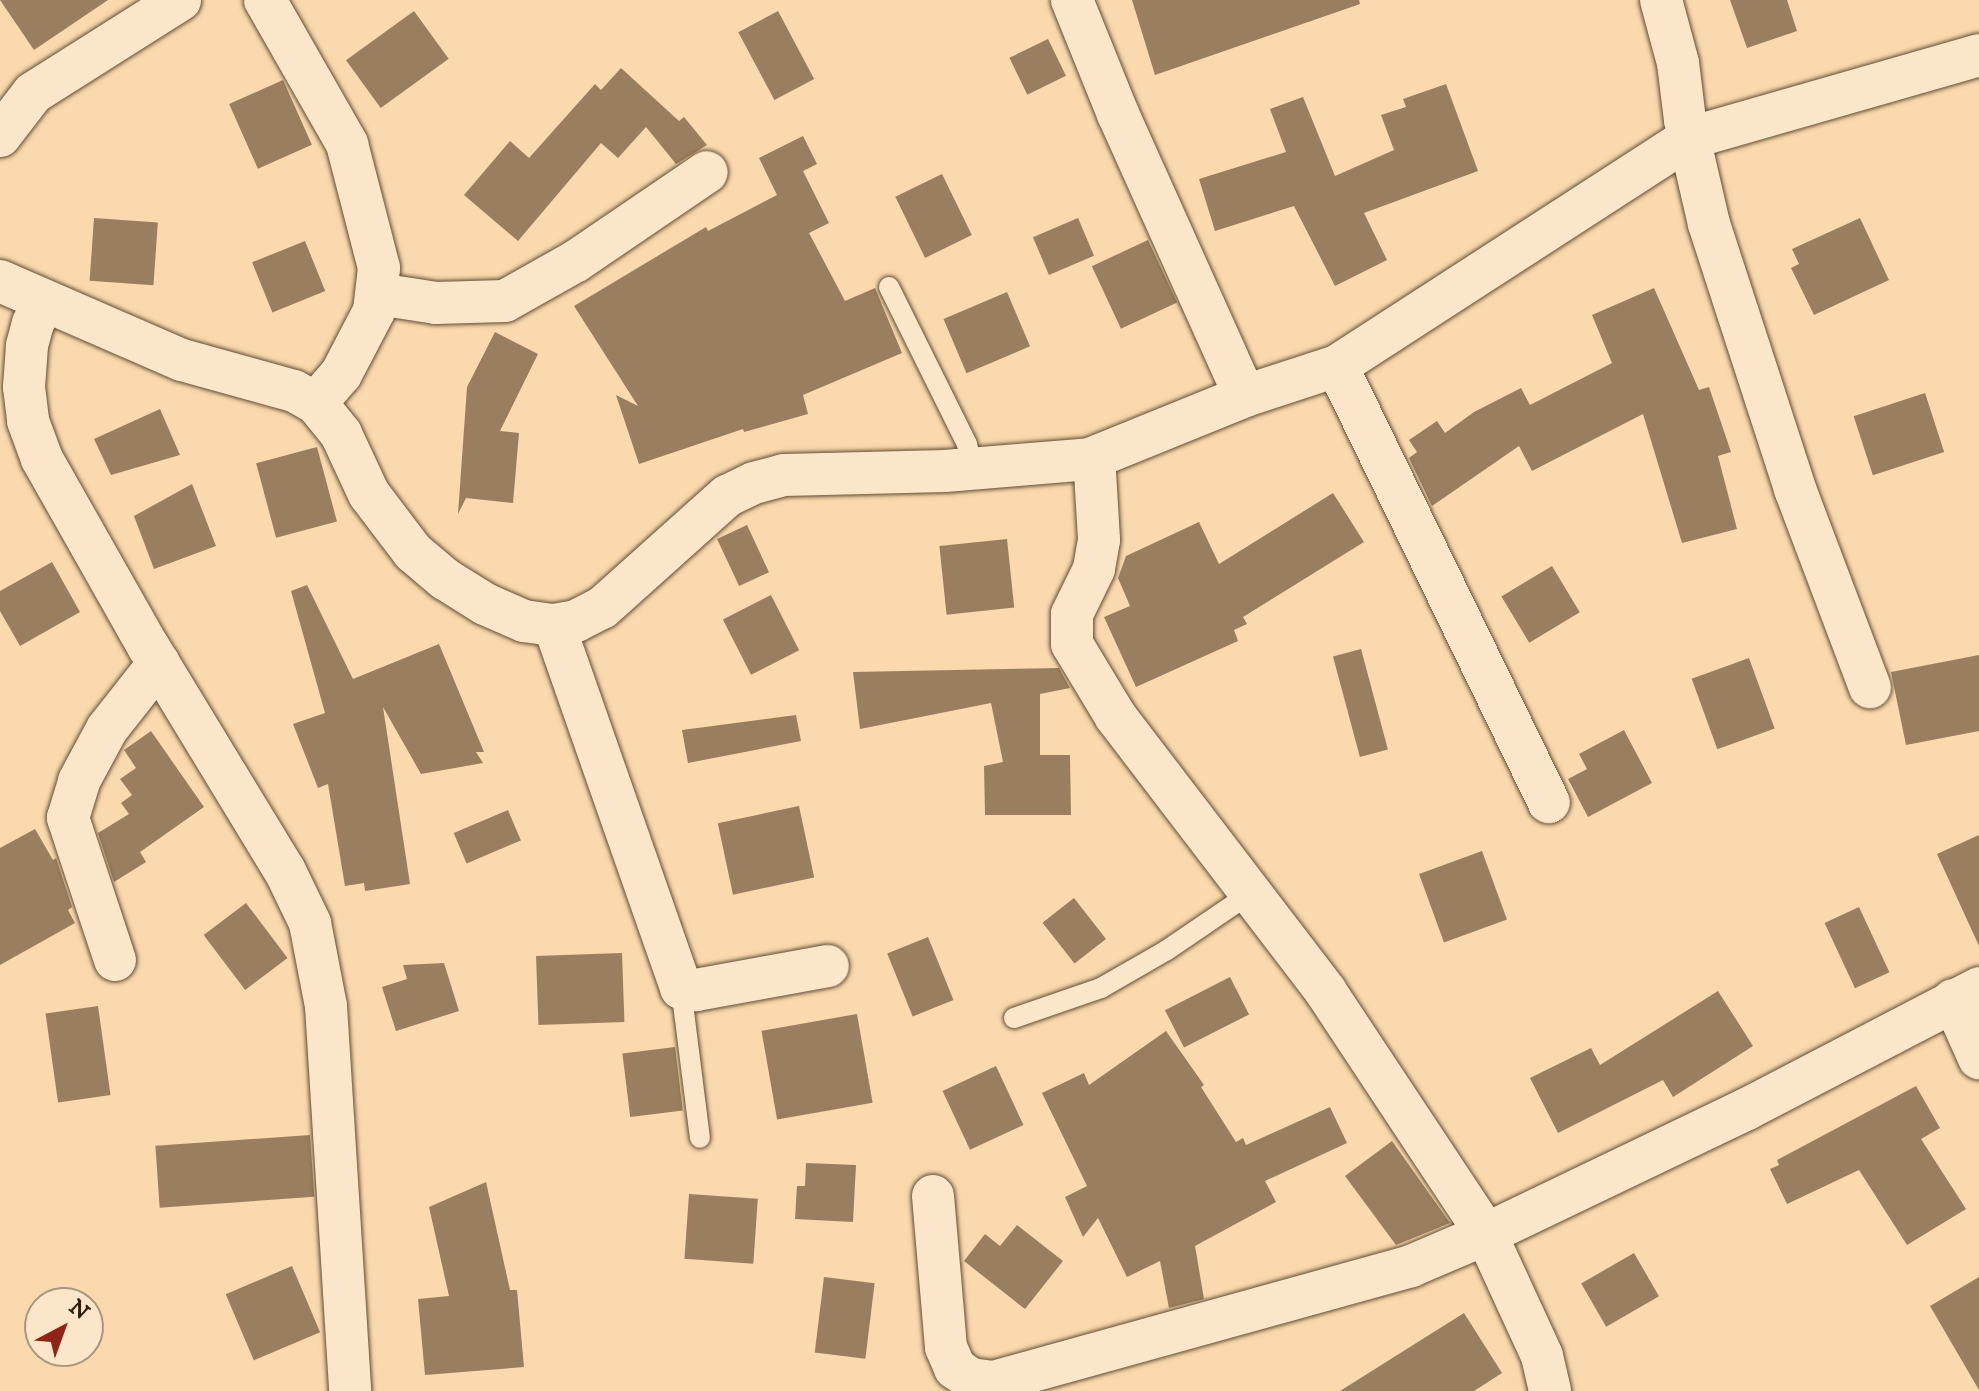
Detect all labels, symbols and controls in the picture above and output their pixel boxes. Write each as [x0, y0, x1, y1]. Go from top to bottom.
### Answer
north arrow [24, 1287, 104, 1367]
text: N [63, 1294, 94, 1326]

